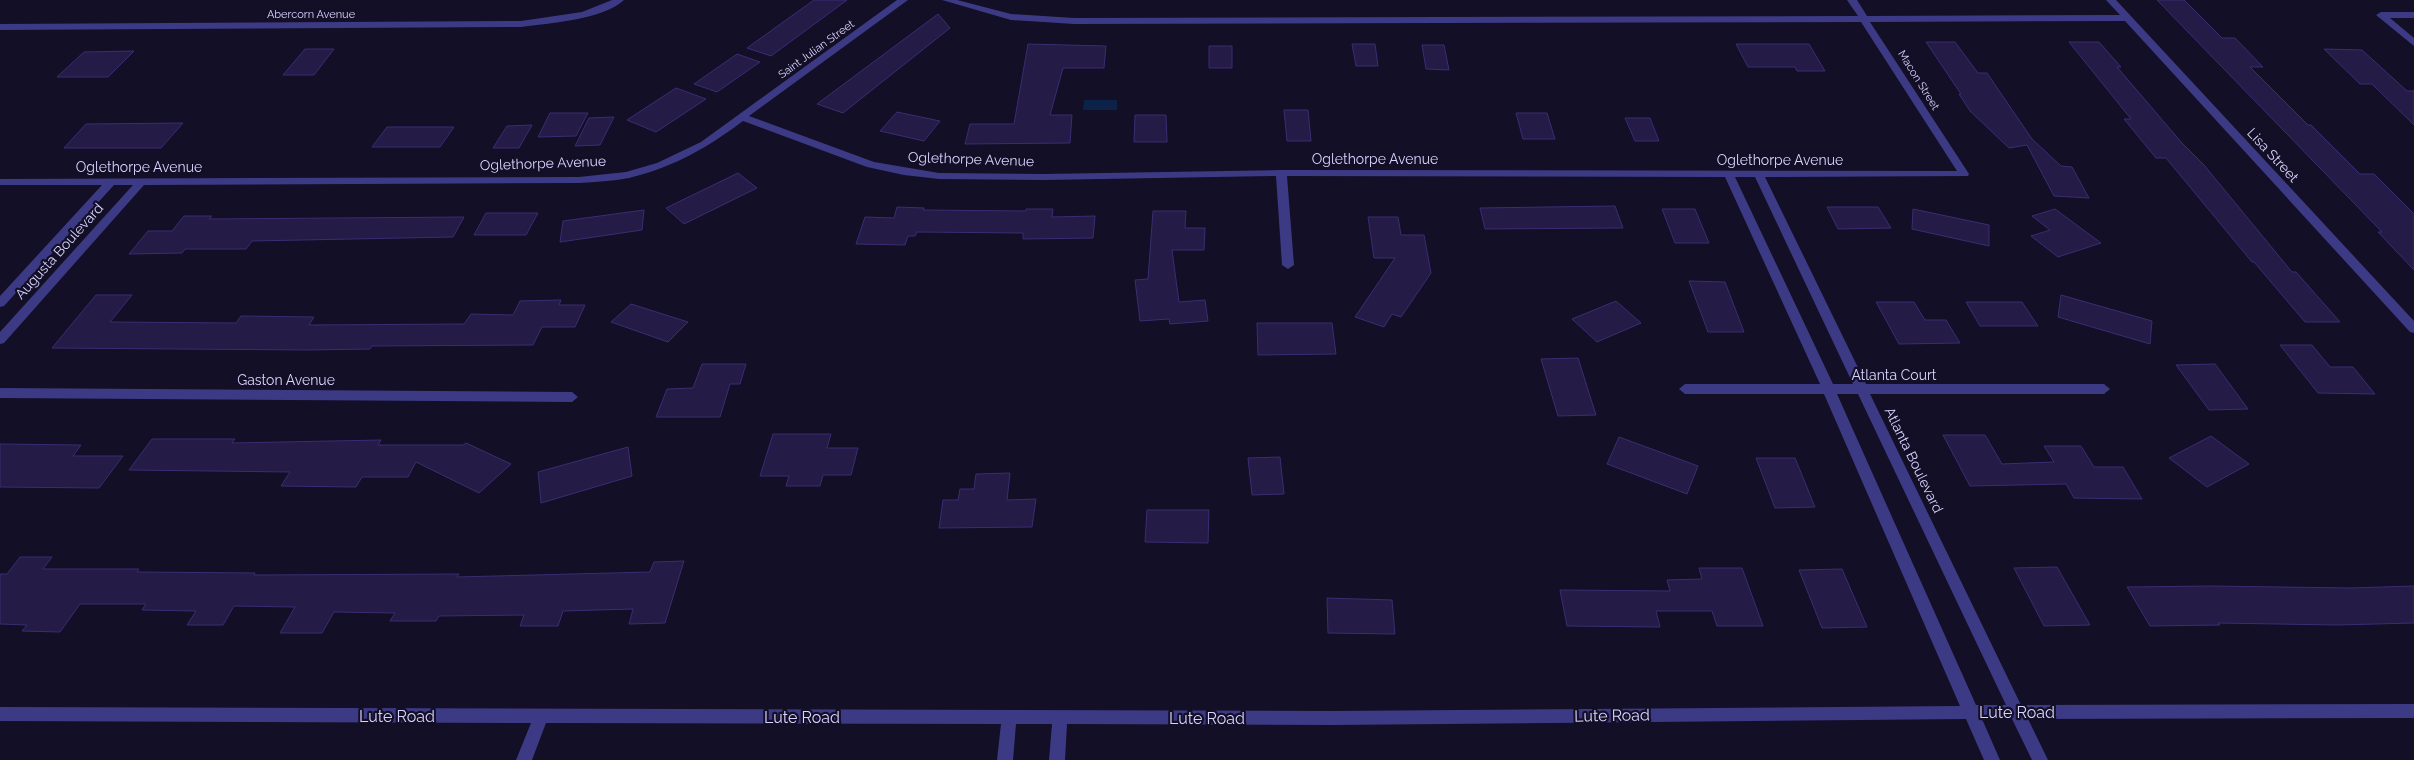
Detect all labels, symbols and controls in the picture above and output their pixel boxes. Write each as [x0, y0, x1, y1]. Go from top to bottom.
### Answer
street label: Abercorn Avenue [267, 8, 356, 21]
street label: Saint Julian Street [776, 17, 857, 81]
street label: Macon Street [1895, 48, 1942, 113]
street label: Lisa Street [2244, 125, 2302, 186]
street label: Oglethorpe Avenue [908, 149, 1034, 169]
street label: Oglethorpe Avenue [1312, 151, 1438, 167]
street label: Oglethorpe Avenue [1717, 152, 1843, 168]
street label: Oglethorpe Avenue [480, 153, 606, 173]
street label: Oglethorpe Avenue [76, 159, 202, 175]
street label: Augusta Boulevard [12, 200, 106, 302]
street label: Atlanta Court [1851, 367, 1937, 383]
street label: Gaston Avenue [237, 372, 335, 388]
street label: Atlanta Boulevard [1882, 405, 1946, 515]
street label: Lute Road [1979, 703, 2055, 722]
street label: Lute Road [1574, 705, 1650, 726]
street label: Lute Road [359, 707, 435, 726]
street label: Lute Road [764, 708, 840, 727]
street label: Lute Road [1169, 709, 1245, 728]

